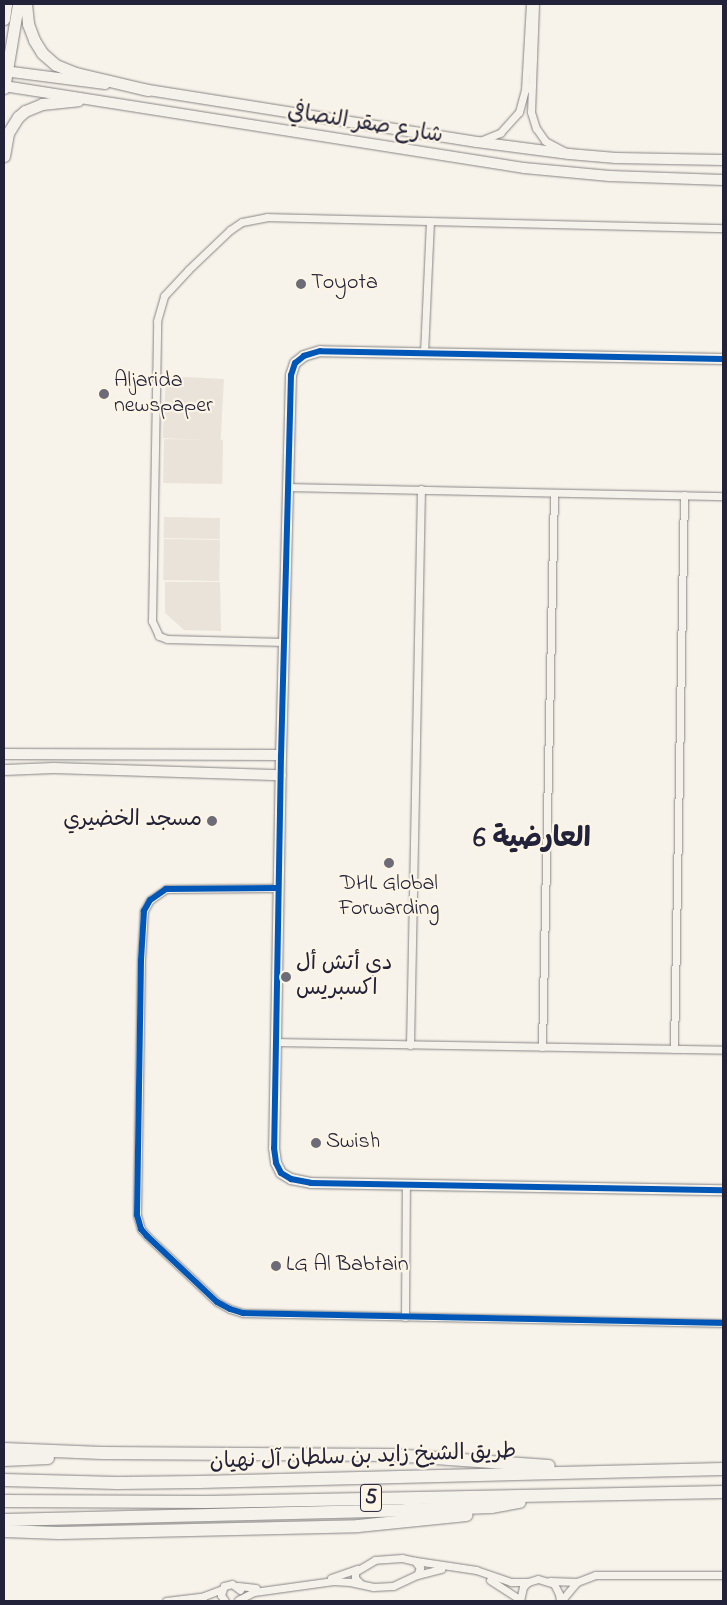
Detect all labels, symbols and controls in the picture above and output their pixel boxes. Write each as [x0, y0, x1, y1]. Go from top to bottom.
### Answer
street label: شارع صقر النصافي [285, 100, 445, 150]
place label: Toyota [311, 271, 378, 297]
marker: Toyota [295, 278, 307, 290]
place label: Aljarida newspaper [114, 368, 213, 420]
marker: Aljarida newspaper [98, 388, 110, 400]
place label: مسجد الخضيري [63, 808, 202, 834]
marker: مسجد الخضيري [206, 815, 218, 827]
district label: العارضية 6 [473, 823, 591, 857]
marker: DHL Global Forwarding [383, 857, 395, 869]
place label: DHL Global Forwarding [339, 871, 439, 922]
place label: دي أتش أل اكسبريس [296, 951, 393, 1002]
marker: دي أتش أل اكسبريس [280, 971, 292, 983]
place label: Swish [326, 1130, 380, 1156]
marker: Swish [310, 1137, 322, 1149]
place label: LG Al Babtain [286, 1253, 409, 1279]
marker: LG Al Babtain [270, 1260, 282, 1272]
street label: طريق الشيخ زايد بن سلطان آل نهيان [209, 1439, 517, 1477]
road number: 5 [360, 1480, 382, 1516]

